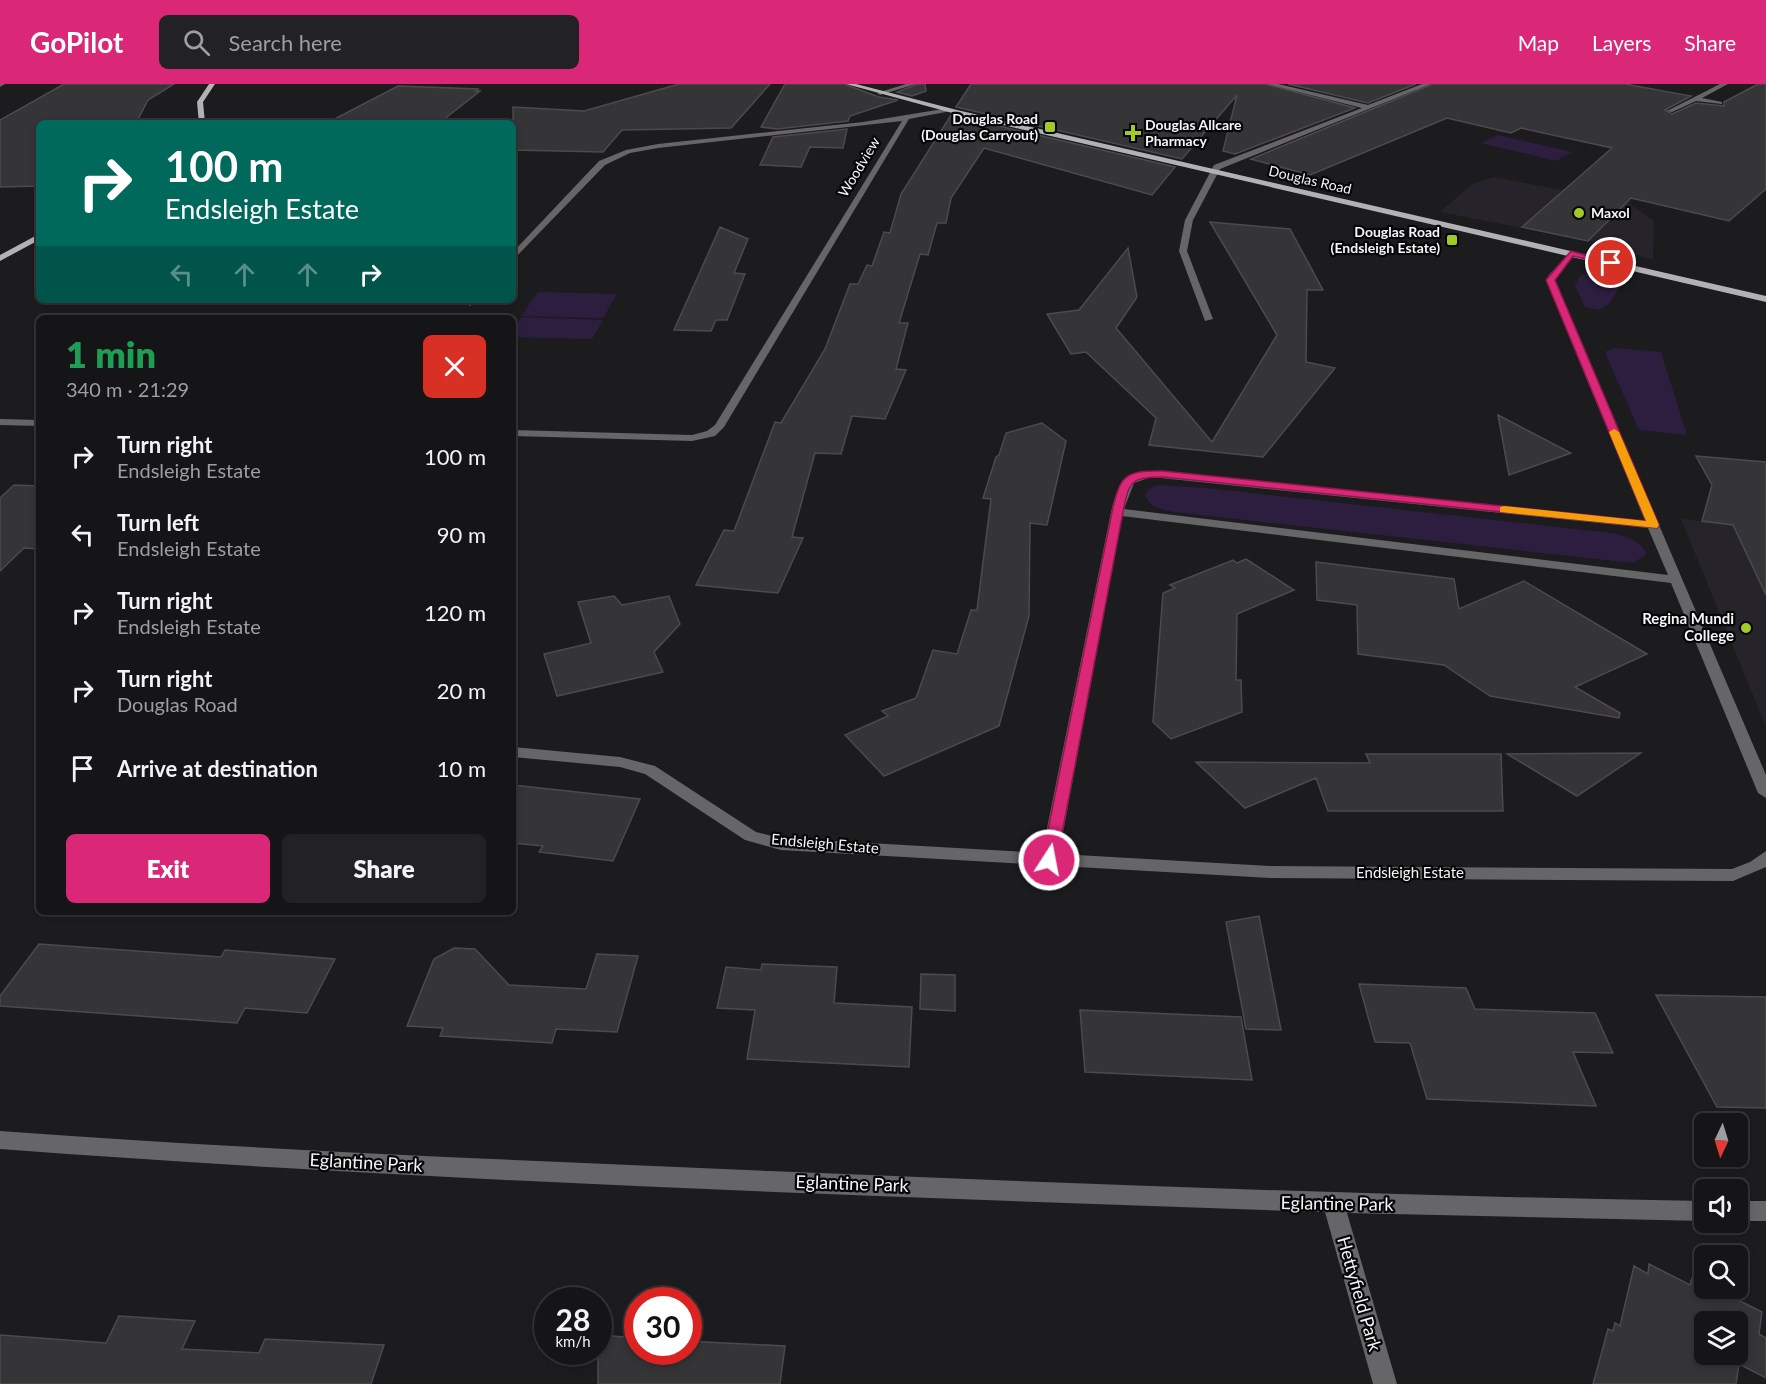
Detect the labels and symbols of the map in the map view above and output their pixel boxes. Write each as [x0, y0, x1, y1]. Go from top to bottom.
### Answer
place label: Douglas Road (Douglas Carryout) [921, 110, 1038, 143]
place label: Douglas Allcare Pharmacy [1145, 116, 1242, 149]
marker: Douglas Road (Douglas Carryout) [1043, 120, 1057, 134]
marker: Douglas Allcare Pharmacy [1126, 126, 1140, 140]
street label: Woodview [834, 134, 883, 200]
street label: Douglas Road [1267, 162, 1353, 197]
place label: Maxol [1591, 204, 1630, 221]
marker: Maxol [1572, 206, 1586, 220]
place label: Douglas Road (Endsleigh Estate) [1331, 223, 1440, 256]
marker: Douglas Road (Endsleigh Estate) [1445, 233, 1459, 247]
pin [1585, 237, 1636, 288]
place label: Regina Mundi College [1642, 609, 1734, 644]
marker: Regina Mundi College [1739, 621, 1753, 635]
position arrow [1017, 828, 1081, 892]
street label: Endsleigh Estate [771, 829, 880, 857]
street label: Endsleigh Estate [1356, 863, 1464, 881]
north arrow [1694, 1113, 1748, 1167]
street label: Eglantine Park [309, 1148, 424, 1176]
street label: Eglantine Park [795, 1170, 910, 1196]
street label: Eglantine Park [1280, 1191, 1395, 1215]
street label: Hettyfield Park [1333, 1234, 1387, 1354]
speed limit sign: 30 [624, 1287, 702, 1365]

